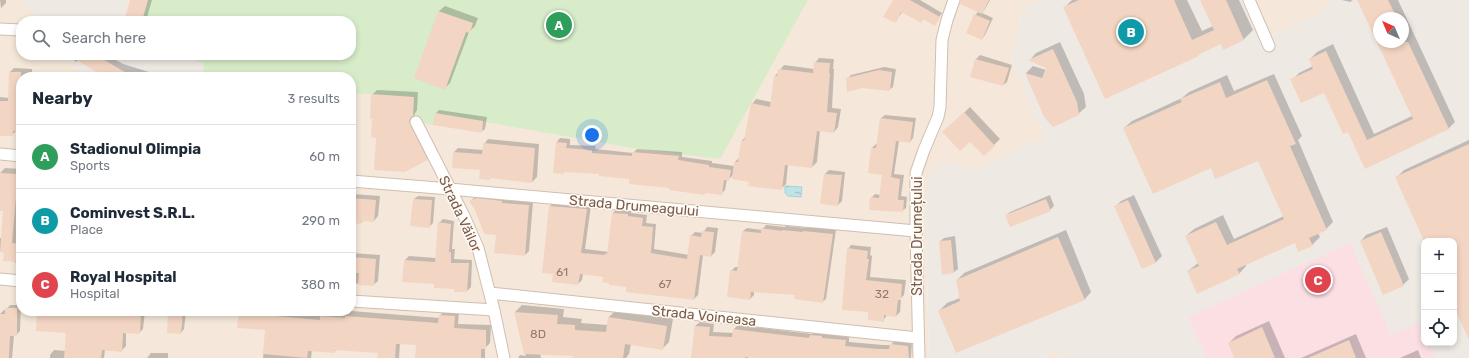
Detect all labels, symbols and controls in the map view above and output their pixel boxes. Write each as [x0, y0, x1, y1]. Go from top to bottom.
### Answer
pin: A [546, 10, 572, 40]
north arrow [1373, 12, 1409, 48]
search box [16, 16, 356, 60]
pin: B [1118, 17, 1144, 47]
icon: search [30, 27, 52, 49]
text: Search here [62, 29, 146, 47]
text: Nearby [32, 88, 93, 108]
text: 3 results [288, 91, 340, 106]
your location [582, 125, 602, 145]
text: Stadionul Olimpia [70, 140, 201, 158]
text: A [40, 149, 50, 164]
text: 60 m [309, 149, 340, 164]
text: Sports [70, 158, 110, 173]
street label: Strada Văilor [435, 173, 485, 256]
street label: Strada Drumețului [909, 176, 926, 296]
street label: Strada Drumeagului [568, 192, 700, 220]
text: Cominvest S.R.L. [70, 204, 195, 222]
text: B [40, 213, 50, 228]
text: 290 m [302, 213, 340, 228]
text: Place [70, 222, 103, 237]
map controls [1421, 238, 1457, 346]
button: + [1421, 238, 1457, 274]
house number: 61 [556, 265, 568, 279]
pin: C [1305, 265, 1331, 295]
text: Royal Hospital [70, 268, 177, 286]
button: − [1421, 274, 1457, 310]
text: C [40, 277, 50, 292]
text: 380 m [301, 277, 340, 292]
house number: 67 [658, 277, 672, 291]
text: Hospital [70, 286, 120, 301]
house number: 32 [875, 287, 889, 301]
street label: Strada Voineasa [651, 302, 757, 330]
button: locate [1421, 310, 1457, 346]
house number: 8D [530, 327, 546, 341]

